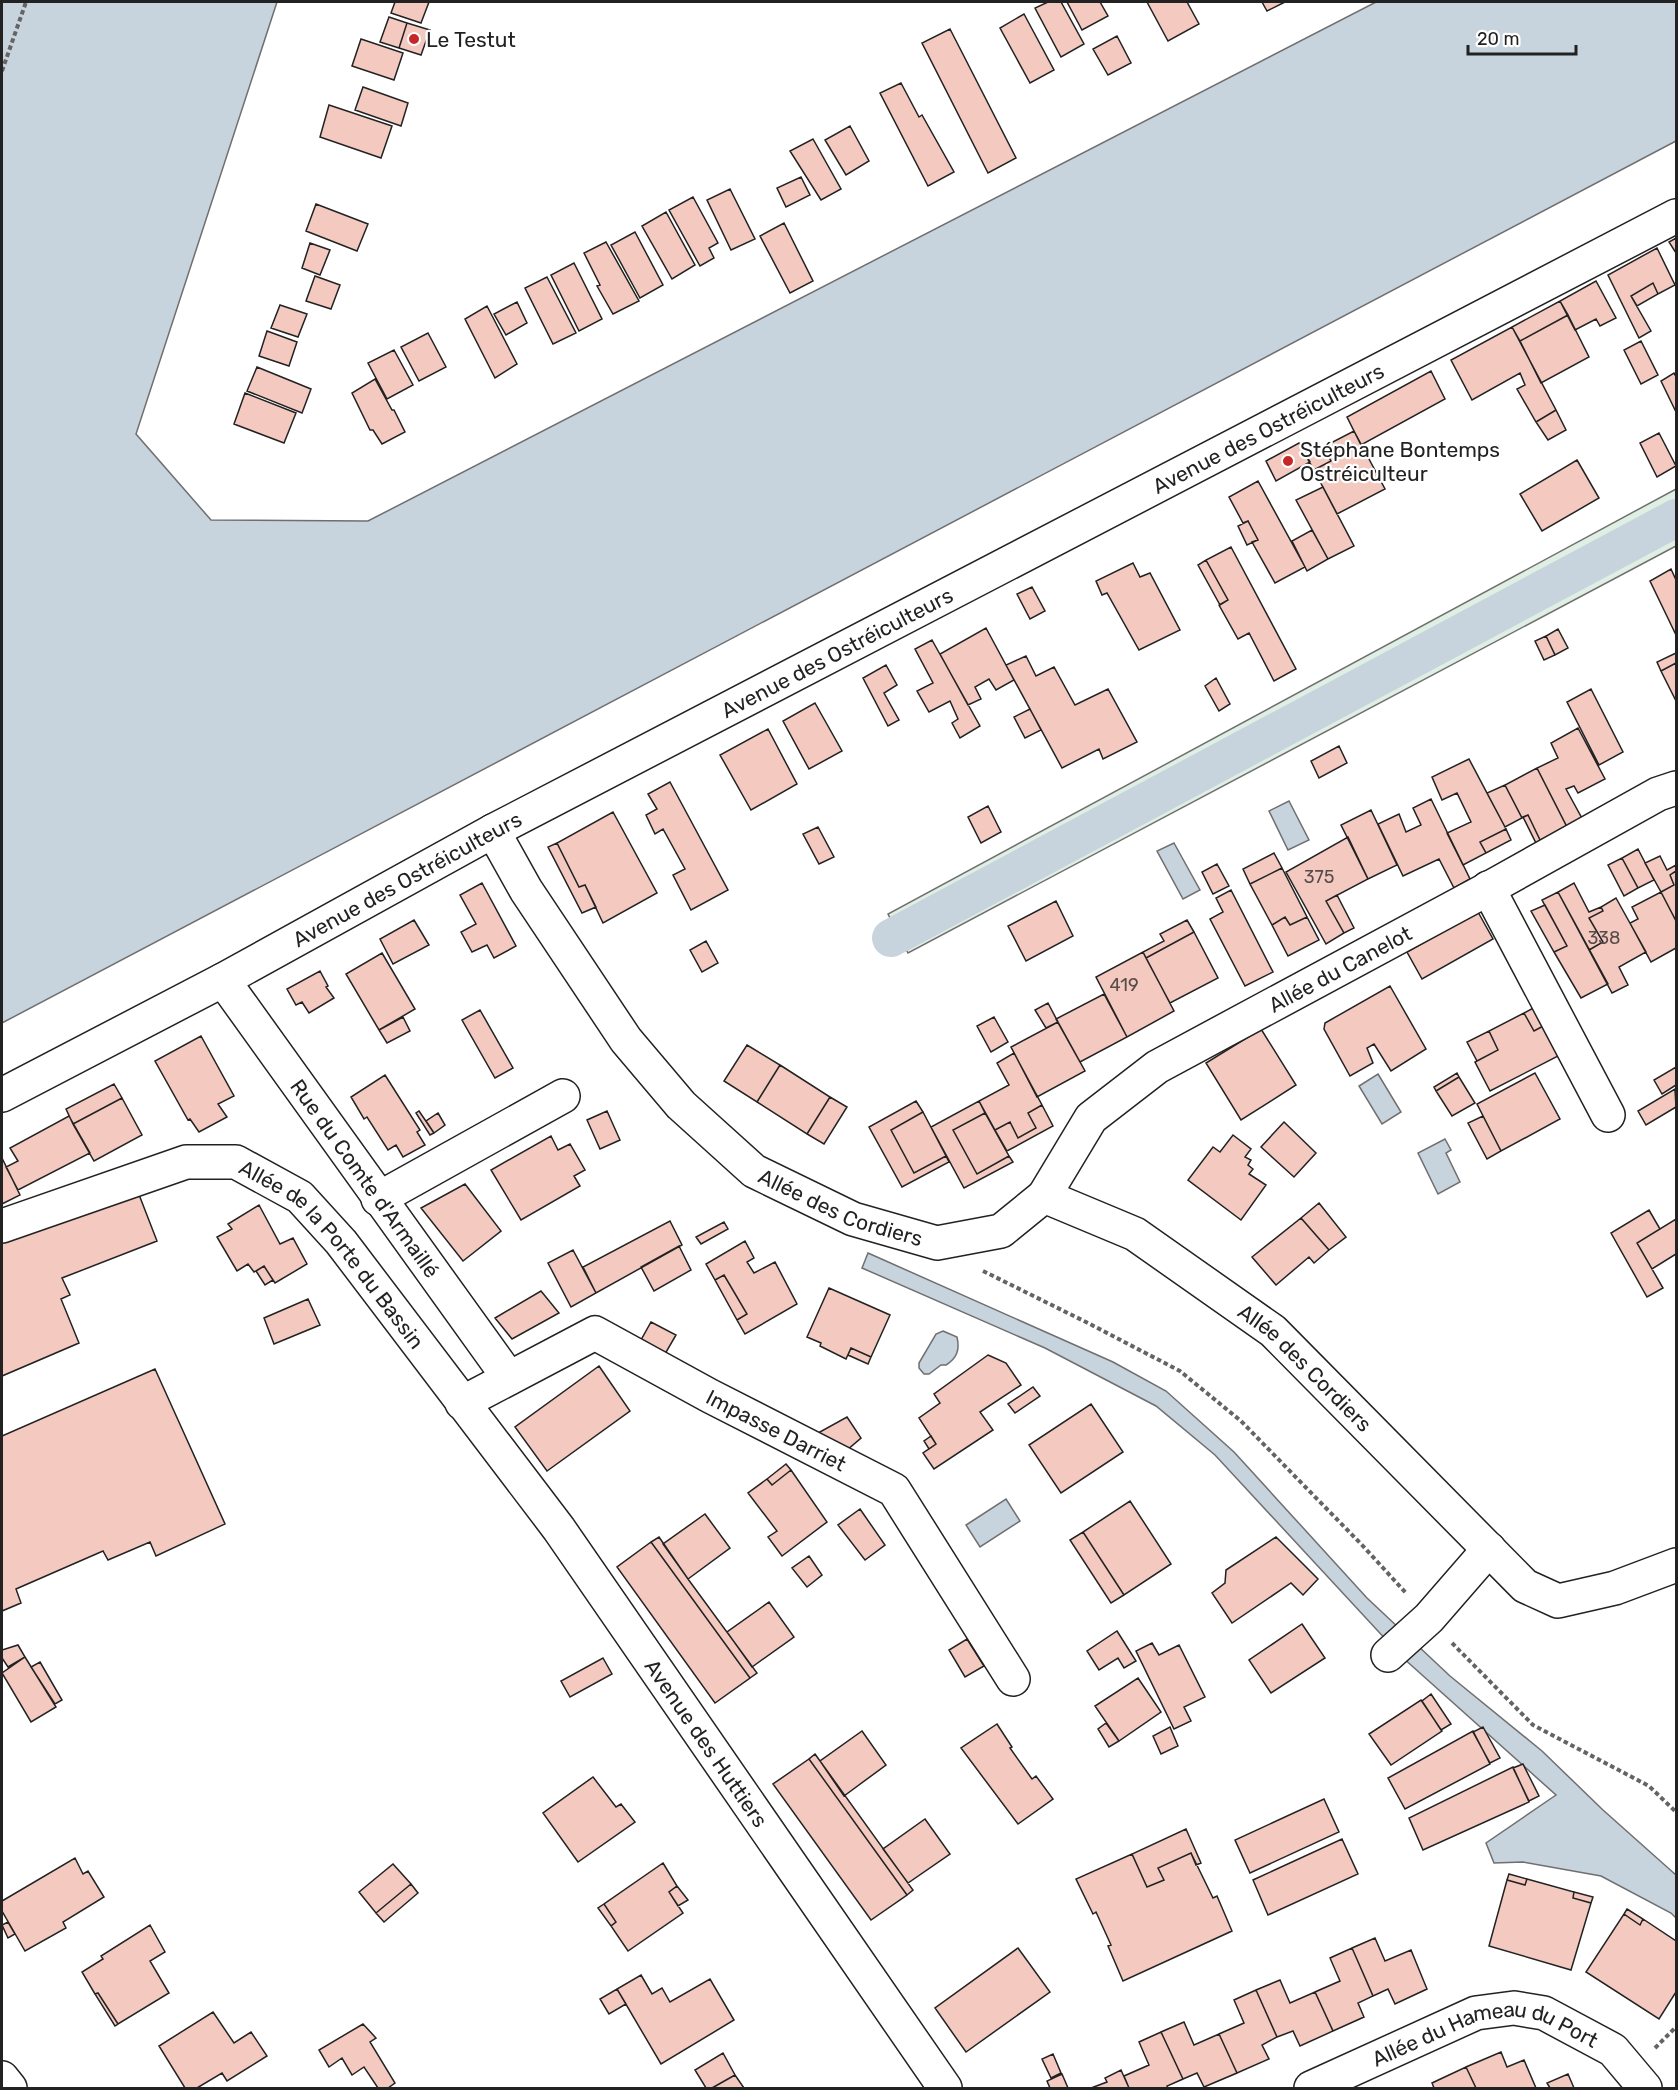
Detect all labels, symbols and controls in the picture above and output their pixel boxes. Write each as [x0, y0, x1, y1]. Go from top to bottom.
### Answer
scale bar [1468, 18, 1576, 56]
place label: Le Testut [426, 27, 516, 52]
text: 20 m [1477, 28, 1519, 50]
marker: Le Testut [407, 32, 421, 46]
street label: Avenue des Ostréiculteurs [1148, 358, 1388, 499]
place label: Stéphane Bontemps Ostréiculteur [1300, 437, 1500, 486]
marker: Stéphane Bontemps Ostréiculteur [1281, 454, 1295, 468]
street label: Avenue des Ostréiculteurs [717, 582, 957, 723]
street label: Avenue des Ostréiculteurs [288, 806, 526, 952]
house number: 375 [1304, 866, 1334, 888]
street label: Allée du Canelot [1264, 920, 1416, 1017]
house number: 338 [1587, 927, 1621, 949]
house number: 419 [1109, 974, 1139, 996]
street label: Rue du Comte d'Armaillé [286, 1074, 445, 1282]
street label: Allée de la Porte du Bassin [235, 1154, 430, 1353]
street label: Allée des Cordiers [755, 1163, 926, 1251]
street label: Allée des Cordiers [1234, 1298, 1377, 1436]
street label: Impasse Darriet [702, 1384, 851, 1476]
street label: Avenue des Huttiers [640, 1654, 773, 1832]
street label: Allée du Hameau du Port [1368, 1996, 1603, 2071]

